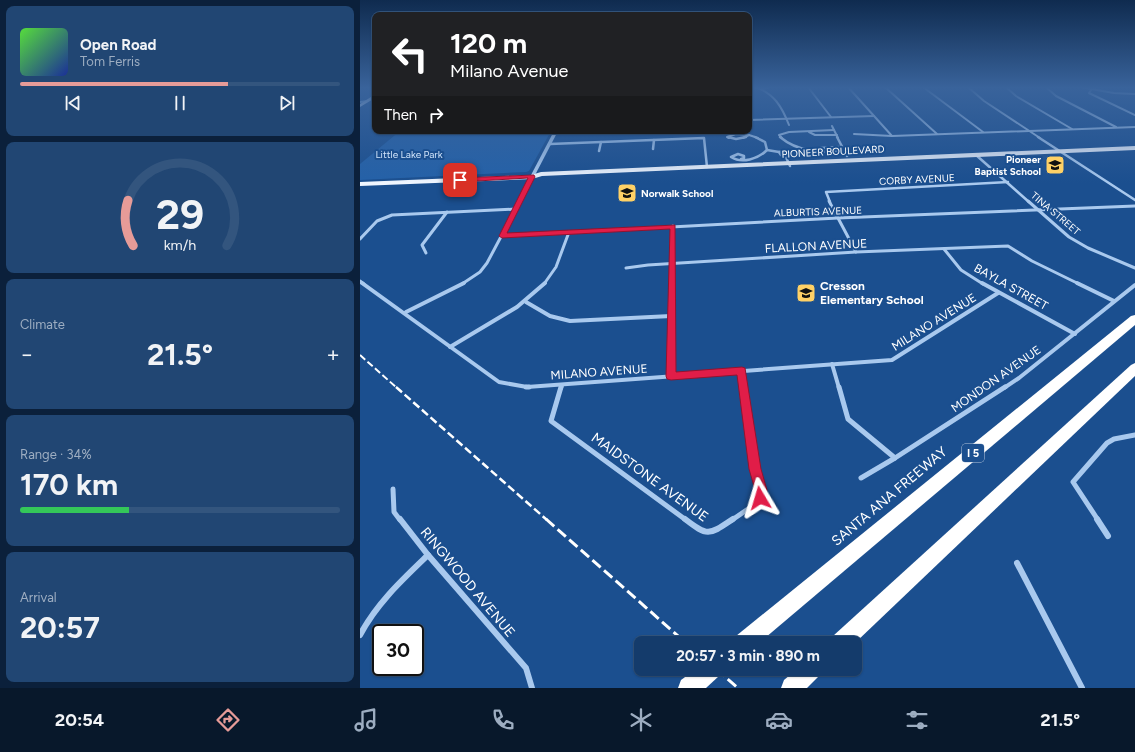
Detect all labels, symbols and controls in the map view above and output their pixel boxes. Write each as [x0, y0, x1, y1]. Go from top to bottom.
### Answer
text: 120 m [450, 26, 527, 60]
icon: left [384, 28, 436, 80]
text: Open Road [80, 36, 157, 54]
text: Tom Ferris [80, 54, 140, 69]
text: Milano Avenue [450, 60, 568, 82]
icon: previous [62, 92, 84, 114]
icon: pause [169, 92, 191, 114]
icon: next [276, 92, 298, 114]
icon: right [425, 104, 447, 126]
text: Then [384, 106, 417, 124]
street label: PIONEER BOULEVARD [781, 142, 885, 161]
park label: Little Lake Park [375, 148, 443, 161]
place label: Pioneer Baptist School [975, 153, 1041, 178]
school or university icon: Pioneer Baptist School [1044, 154, 1066, 176]
pin [443, 163, 477, 197]
icon: arrive [449, 169, 471, 191]
street label: CORBY AVENUE [879, 171, 955, 188]
school or university icon: Norwalk School [616, 182, 638, 204]
place label: Norwalk School [641, 187, 713, 200]
text: 29 [156, 188, 204, 238]
street label: TINA STREET [1028, 189, 1083, 238]
street label: ALBURTIS AVENUE [774, 203, 862, 220]
text: km/h [164, 235, 196, 253]
street label: FLALLON AVENUE [764, 236, 868, 256]
street label: BAYLA STREET [972, 261, 1051, 313]
place label: Cresson Elementary School [820, 279, 924, 307]
school or university icon: Cresson Elementary School [795, 282, 817, 304]
street label: MILANO AVENUE [889, 290, 979, 354]
text: Climate [20, 317, 65, 332]
text: 21.5° [147, 336, 213, 373]
text: − [20, 341, 34, 368]
text: + [326, 341, 340, 368]
street label: MONDON AVENUE [948, 343, 1044, 415]
street label: MILANO AVENUE [550, 362, 648, 382]
street label: MAIDSTONE AVENUE [588, 429, 711, 526]
street label: SANTA ANA FREEWAY [828, 443, 951, 550]
road number: I 5 [962, 444, 984, 462]
text: Range · 34% [20, 447, 92, 462]
text: 170 km [20, 466, 118, 503]
position arrow [739, 477, 781, 519]
street label: RINGWOOD AVENUE [417, 524, 519, 641]
text: Arrival [20, 590, 57, 605]
text: 20:57 [20, 609, 100, 646]
speed limit sign: 30 [372, 624, 424, 676]
text: 20:57 · 3 min · 890 m [676, 647, 820, 665]
icon: directions [214, 706, 242, 734]
icon: music [352, 706, 380, 734]
icon: phone [489, 706, 517, 734]
icon: climate [627, 706, 655, 734]
icon: car [765, 706, 793, 734]
icon: filters [903, 706, 931, 734]
text: 20:54 [55, 709, 104, 731]
text: 21.5° [1040, 709, 1080, 731]

